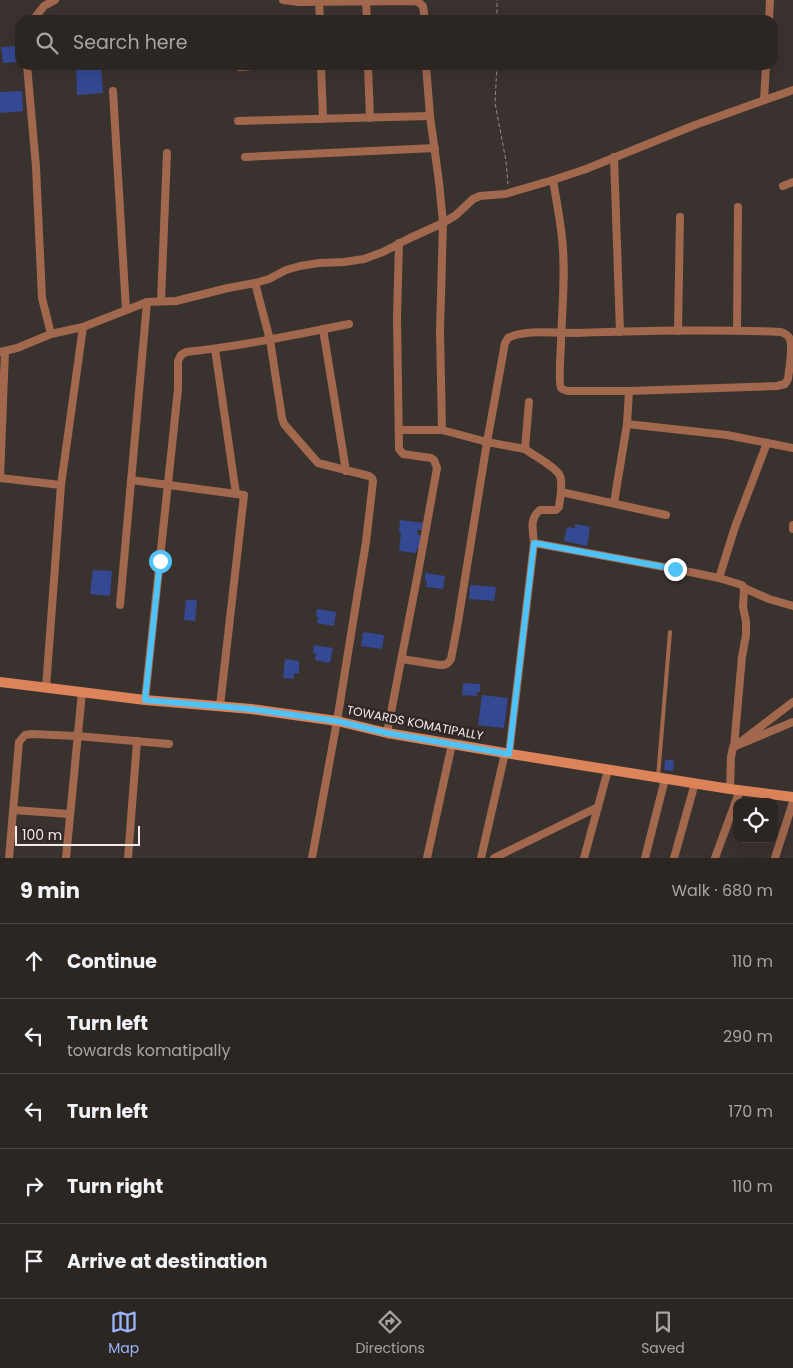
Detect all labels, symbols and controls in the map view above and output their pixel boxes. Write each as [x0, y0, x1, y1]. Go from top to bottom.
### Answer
search box [15, 15, 778, 70]
icon: search [33, 29, 61, 57]
text: Search here [73, 29, 187, 56]
route start [149, 550, 172, 573]
route end [664, 558, 687, 581]
street label: TOWARDS KOMATIPALLY [345, 701, 485, 744]
map controls [733, 798, 778, 843]
button: locate [733, 798, 778, 843]
scale bar [15, 823, 140, 846]
text: 100 m [22, 825, 62, 845]
text: 9 min [20, 876, 80, 905]
text: Walk · 680 m [671, 879, 773, 902]
icon: ahead [20, 947, 48, 975]
text: Continue [67, 948, 157, 975]
text: 110 m [732, 950, 773, 973]
text: Turn left [67, 1010, 148, 1037]
icon: left [20, 1022, 48, 1050]
text: 290 m [723, 1025, 773, 1048]
text: towards komatipally [67, 1039, 230, 1062]
icon: left [20, 1097, 48, 1125]
text: Turn left [67, 1098, 148, 1125]
text: 170 m [728, 1100, 773, 1123]
icon: right [20, 1172, 48, 1200]
text: Turn right [67, 1173, 163, 1200]
text: 110 m [732, 1175, 773, 1198]
icon: arrive [20, 1247, 48, 1275]
text: Arrive at destination [67, 1248, 268, 1275]
tab: Map [108, 1308, 139, 1359]
tab: Directions [355, 1308, 425, 1359]
tab: Saved [641, 1308, 685, 1359]

